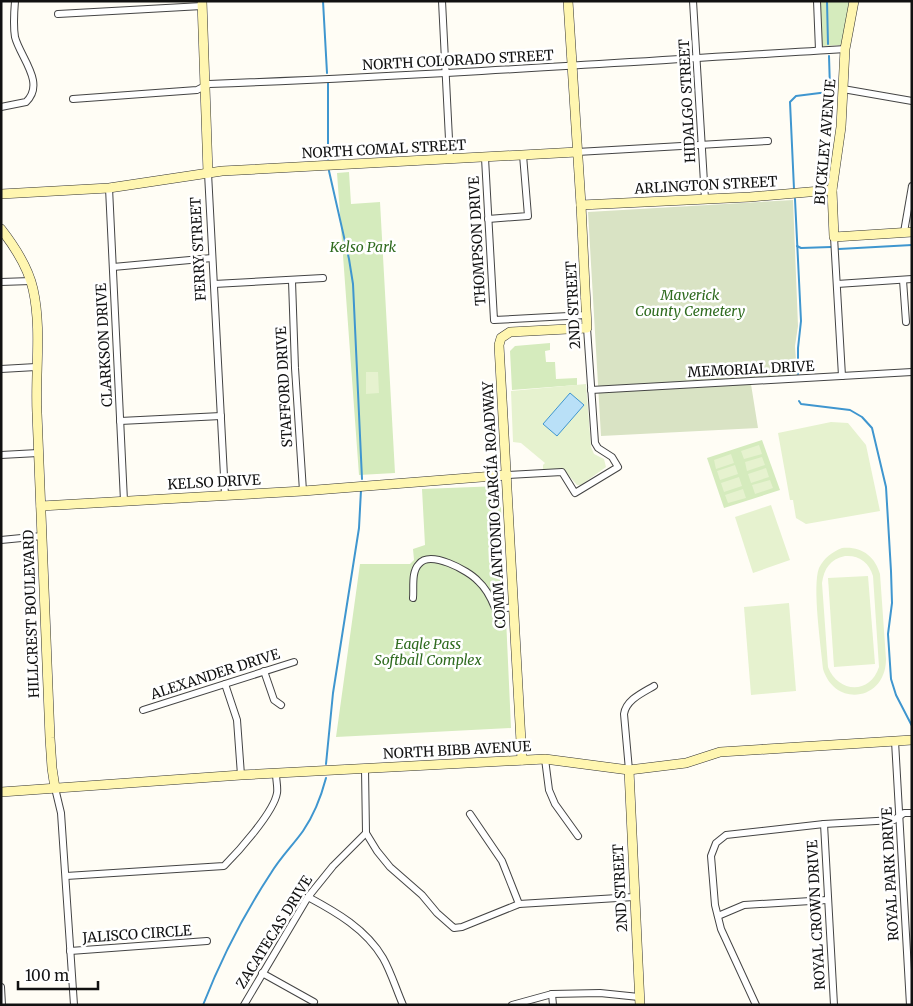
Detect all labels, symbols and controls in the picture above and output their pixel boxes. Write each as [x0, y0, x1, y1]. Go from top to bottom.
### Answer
street label: HIDALGO STREET [675, 38, 699, 163]
street label: NORTH COLORADO STREET [362, 46, 554, 74]
street label: BUCKLEY AVENUE [811, 78, 839, 206]
street label: NORTH COMAL STREET [301, 136, 467, 162]
street label: ARLINGTON STREET [633, 172, 778, 198]
street label: THOMPSON DRIVE [465, 176, 489, 306]
street label: FERRY STREET [186, 196, 210, 301]
park label: Kelso Park [329, 238, 397, 256]
street label: 2ND STREET [562, 260, 584, 349]
street label: CLARKSON DRIVE [92, 283, 116, 407]
park label: Maverick County Cemetery [635, 286, 745, 320]
street label: STAFFORD DRIVE [272, 326, 296, 448]
street label: MEMORIAL DRIVE [687, 357, 815, 381]
street label: COMM ANTONIO GARCÍA ROADWAY [478, 380, 509, 629]
street label: KELSO DRIVE [167, 471, 261, 493]
street label: HILLCREST BOULEVARD [19, 529, 43, 699]
park label: Eagle Pass Softball Complex [374, 635, 483, 669]
street label: ALEXANDER DRIVE [147, 645, 282, 704]
street label: NORTH BIBB AVENUE [383, 737, 532, 763]
street label: ROYAL PARK DRIVE [877, 806, 902, 941]
street label: ROYAL CROWN DRIVE [803, 839, 829, 991]
street label: 2ND STREET [609, 843, 631, 932]
street label: ZACATECAS DRIVE [232, 872, 316, 992]
street label: JALISCO CIRCLE [81, 921, 192, 947]
scale bar [18, 958, 98, 990]
text: 100 m [25, 966, 69, 985]

